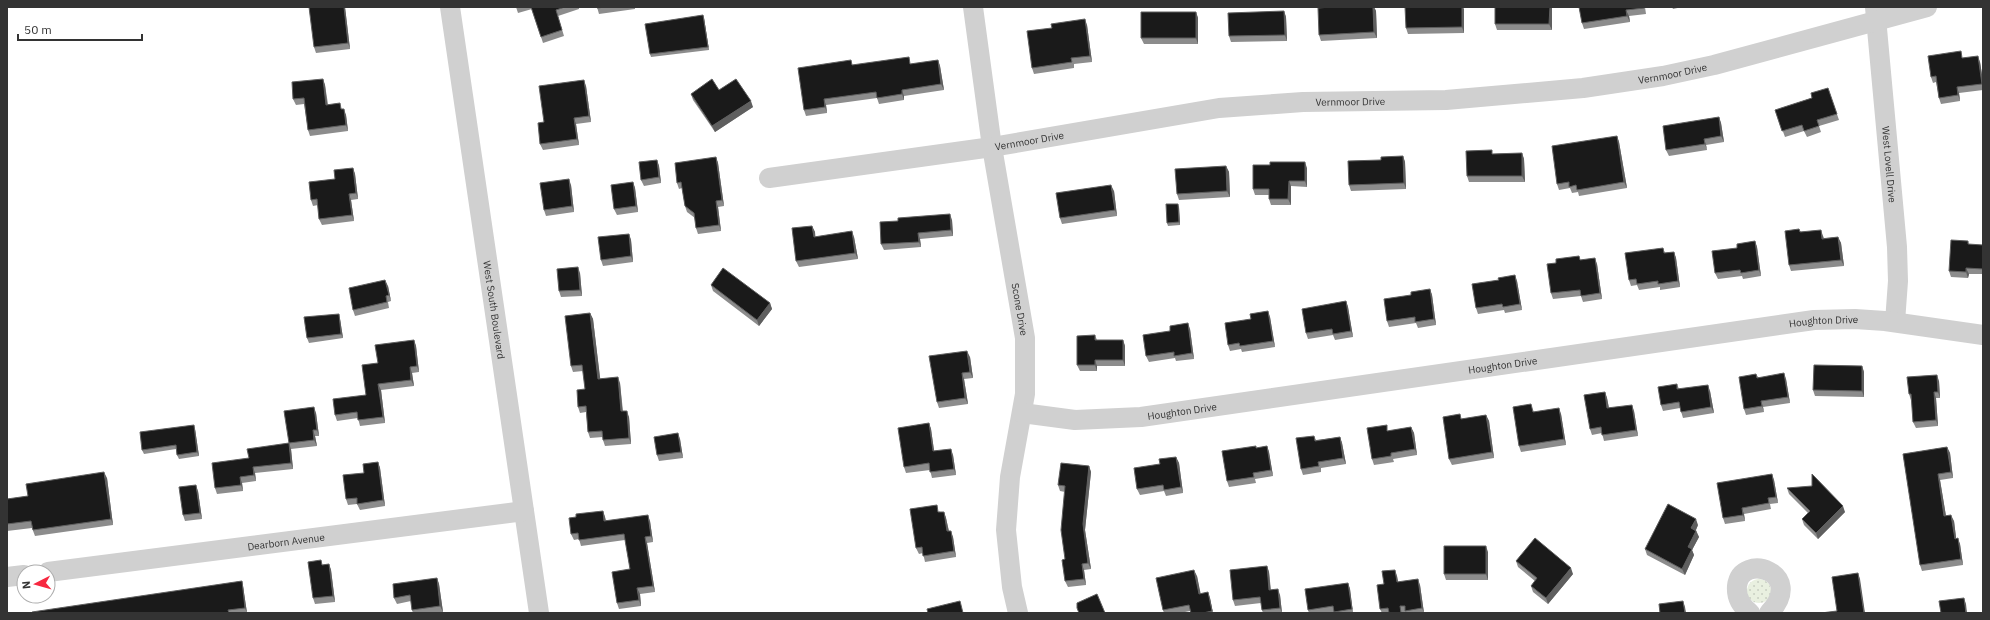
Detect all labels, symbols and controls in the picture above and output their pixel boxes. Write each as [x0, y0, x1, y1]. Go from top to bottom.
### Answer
scale bar [18, 16, 142, 42]
text: 50 m [24, 22, 52, 37]
street label: Vernmoor Drive [1637, 60, 1709, 86]
street label: Vernmoor Drive [1315, 94, 1386, 108]
street label: West Lovell Drive [1879, 126, 1899, 204]
street label: Vernmoor Drive [994, 128, 1065, 153]
street label: West South Boulevard [481, 260, 508, 360]
street label: Scone Drive [1009, 282, 1031, 337]
street label: Houghton Drive [1788, 312, 1859, 330]
street label: Houghton Drive [1467, 353, 1539, 376]
street label: Houghton Drive [1147, 400, 1218, 422]
street label: Dearborn Avenue [247, 530, 326, 553]
north arrow [16, 564, 56, 604]
text: N [19, 580, 33, 590]

